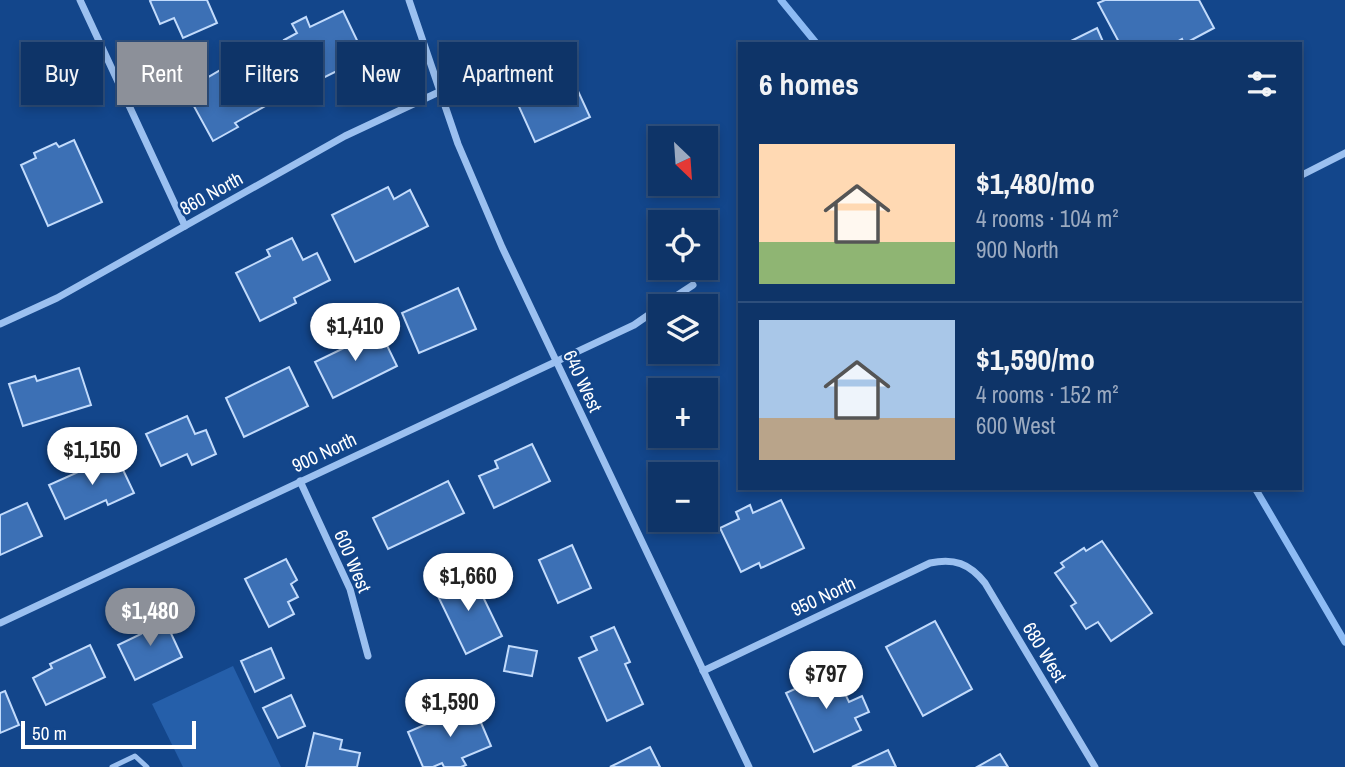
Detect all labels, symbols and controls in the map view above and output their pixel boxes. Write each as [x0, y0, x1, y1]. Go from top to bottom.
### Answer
chip: Buy [21, 42, 103, 105]
chip: Rent [117, 42, 207, 105]
chip: Filters [221, 42, 323, 105]
chip: New [337, 42, 425, 105]
chip: Apartment [439, 42, 577, 105]
text: 6 homes [759, 64, 859, 104]
icon: filters [1243, 65, 1281, 103]
north arrow [648, 126, 718, 196]
map controls [648, 126, 718, 532]
text: $1,480/mo [976, 163, 1095, 203]
street label: 860 North [175, 165, 247, 221]
icon: home [815, 172, 899, 256]
text: 4 rooms · 104 m² [976, 203, 1119, 234]
button: locate [648, 210, 718, 280]
text: 900 North [976, 234, 1059, 265]
button: layers [648, 294, 718, 364]
pin: $1,410 [298, 304, 412, 363]
text: $1,410 [326, 310, 384, 341]
text: $1,590/mo [976, 339, 1095, 379]
street label: 640 West [557, 346, 609, 417]
icon: home [815, 348, 899, 432]
button: + [648, 378, 718, 448]
text: 4 rooms · 152 m² [976, 379, 1119, 410]
text: 600 West [976, 410, 1055, 441]
street label: 900 North [288, 426, 360, 478]
pin: $1,150 [35, 428, 149, 487]
text: $1,150 [63, 434, 121, 465]
button: − [648, 462, 718, 532]
street label: 600 West [328, 526, 378, 597]
pin: $1,660 [411, 554, 525, 613]
text: $1,660 [439, 560, 497, 591]
street label: 950 North [787, 570, 859, 622]
pin: $1,480 [93, 588, 207, 648]
text: $1,480 [121, 595, 179, 626]
street label: 680 West [1017, 617, 1073, 687]
pin: $797 [785, 652, 867, 711]
text: $797 [805, 658, 847, 689]
pin: $1,590 [393, 680, 507, 739]
text: $1,590 [421, 686, 479, 717]
scale bar [21, 718, 196, 750]
text: 50 m [32, 720, 67, 746]

